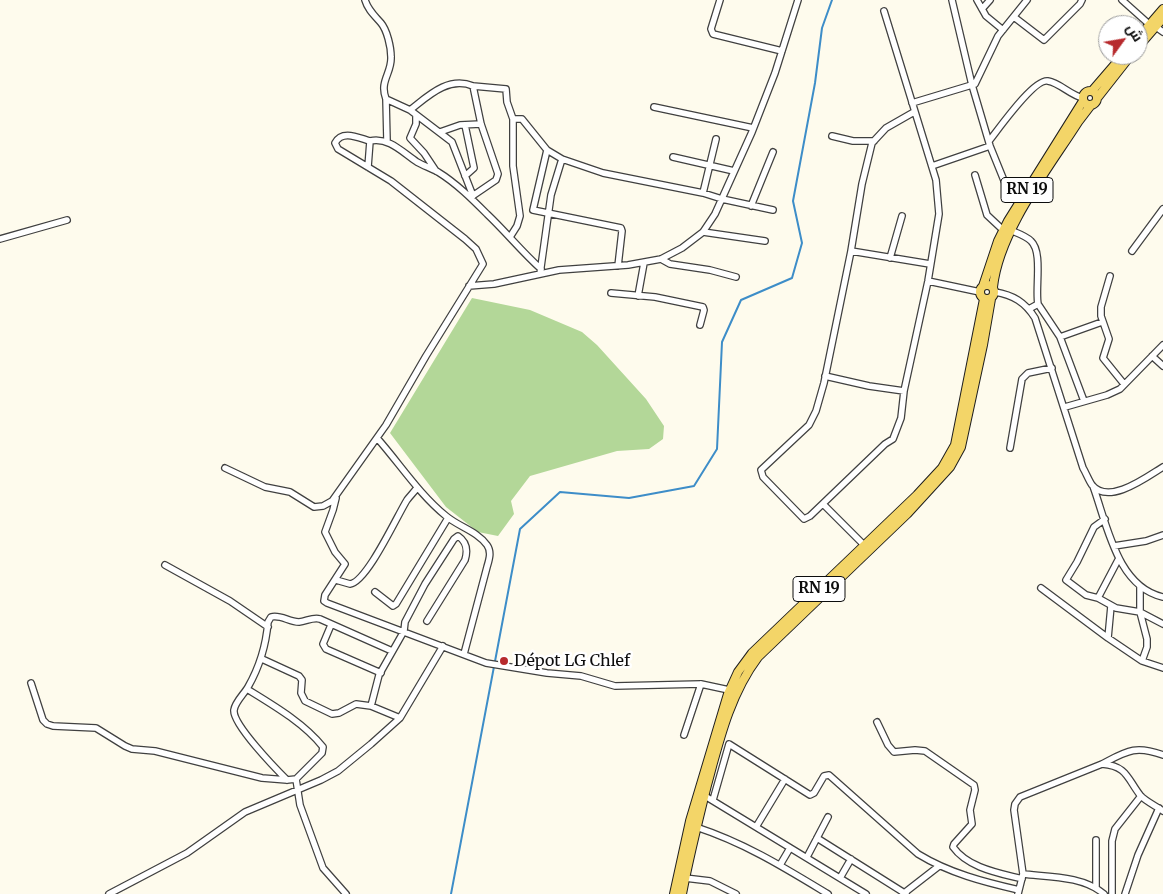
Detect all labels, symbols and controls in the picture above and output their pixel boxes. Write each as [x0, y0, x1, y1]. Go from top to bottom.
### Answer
north arrow [1098, 15, 1148, 65]
text: ش [1122, 20, 1147, 45]
road number: RN 19 [1001, 178, 1053, 202]
road number: RN 19 [793, 576, 845, 602]
place label: Dépot LG Chlef [514, 651, 630, 671]
marker: Dépot LG Chlef [498, 655, 510, 667]

